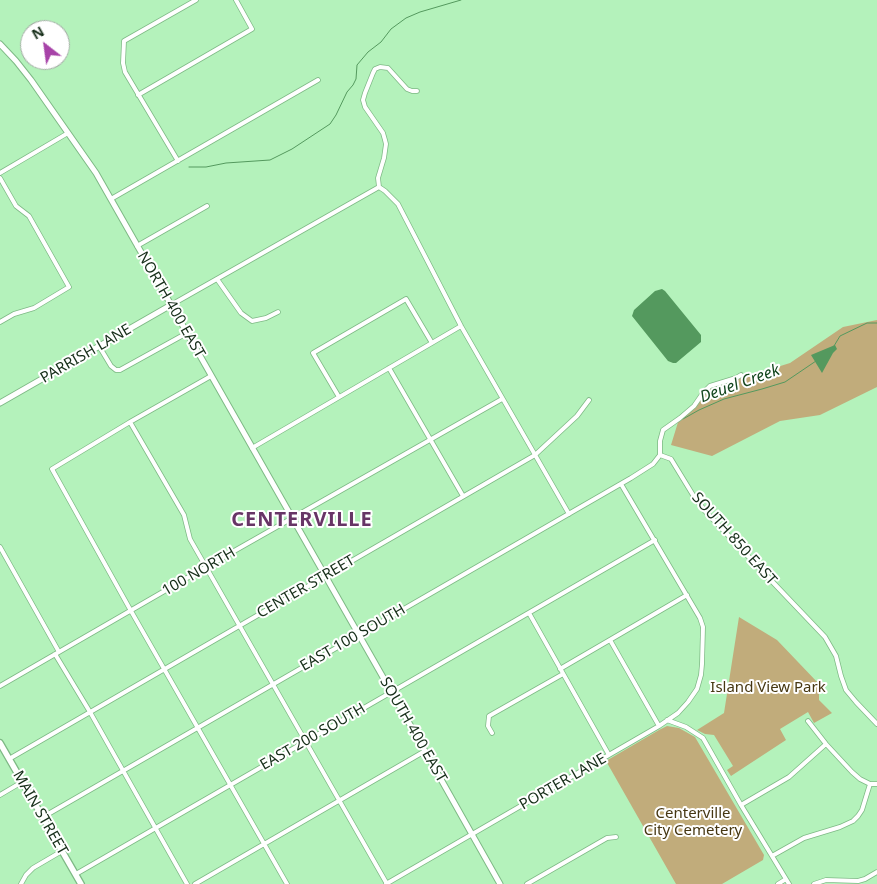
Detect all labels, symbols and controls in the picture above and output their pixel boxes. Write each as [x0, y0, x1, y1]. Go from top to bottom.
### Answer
north arrow [20, 20, 70, 70]
text: N [28, 21, 47, 44]
street label: NORTH 400 EAST [133, 249, 209, 361]
street label: PARRISH LANE [37, 321, 135, 387]
water label: Deuel Creek [697, 361, 783, 407]
street label: SOUTH 850 EAST [688, 489, 780, 589]
district label: CENTERVILLE [230, 508, 374, 532]
street label: 100 NORTH [159, 544, 239, 600]
street label: CENTER STREET [254, 552, 358, 622]
street label: EAST 100 SOUTH [297, 601, 409, 675]
street label: SOUTH 400 EAST [376, 674, 450, 786]
park label: Island View Park [710, 679, 826, 697]
street label: EAST 200 SOUTH [257, 700, 369, 774]
street label: PORTER LANE [516, 750, 610, 814]
street label: MAIN STREET [9, 768, 71, 858]
park label: Centerville City Cemetery [644, 805, 742, 840]

